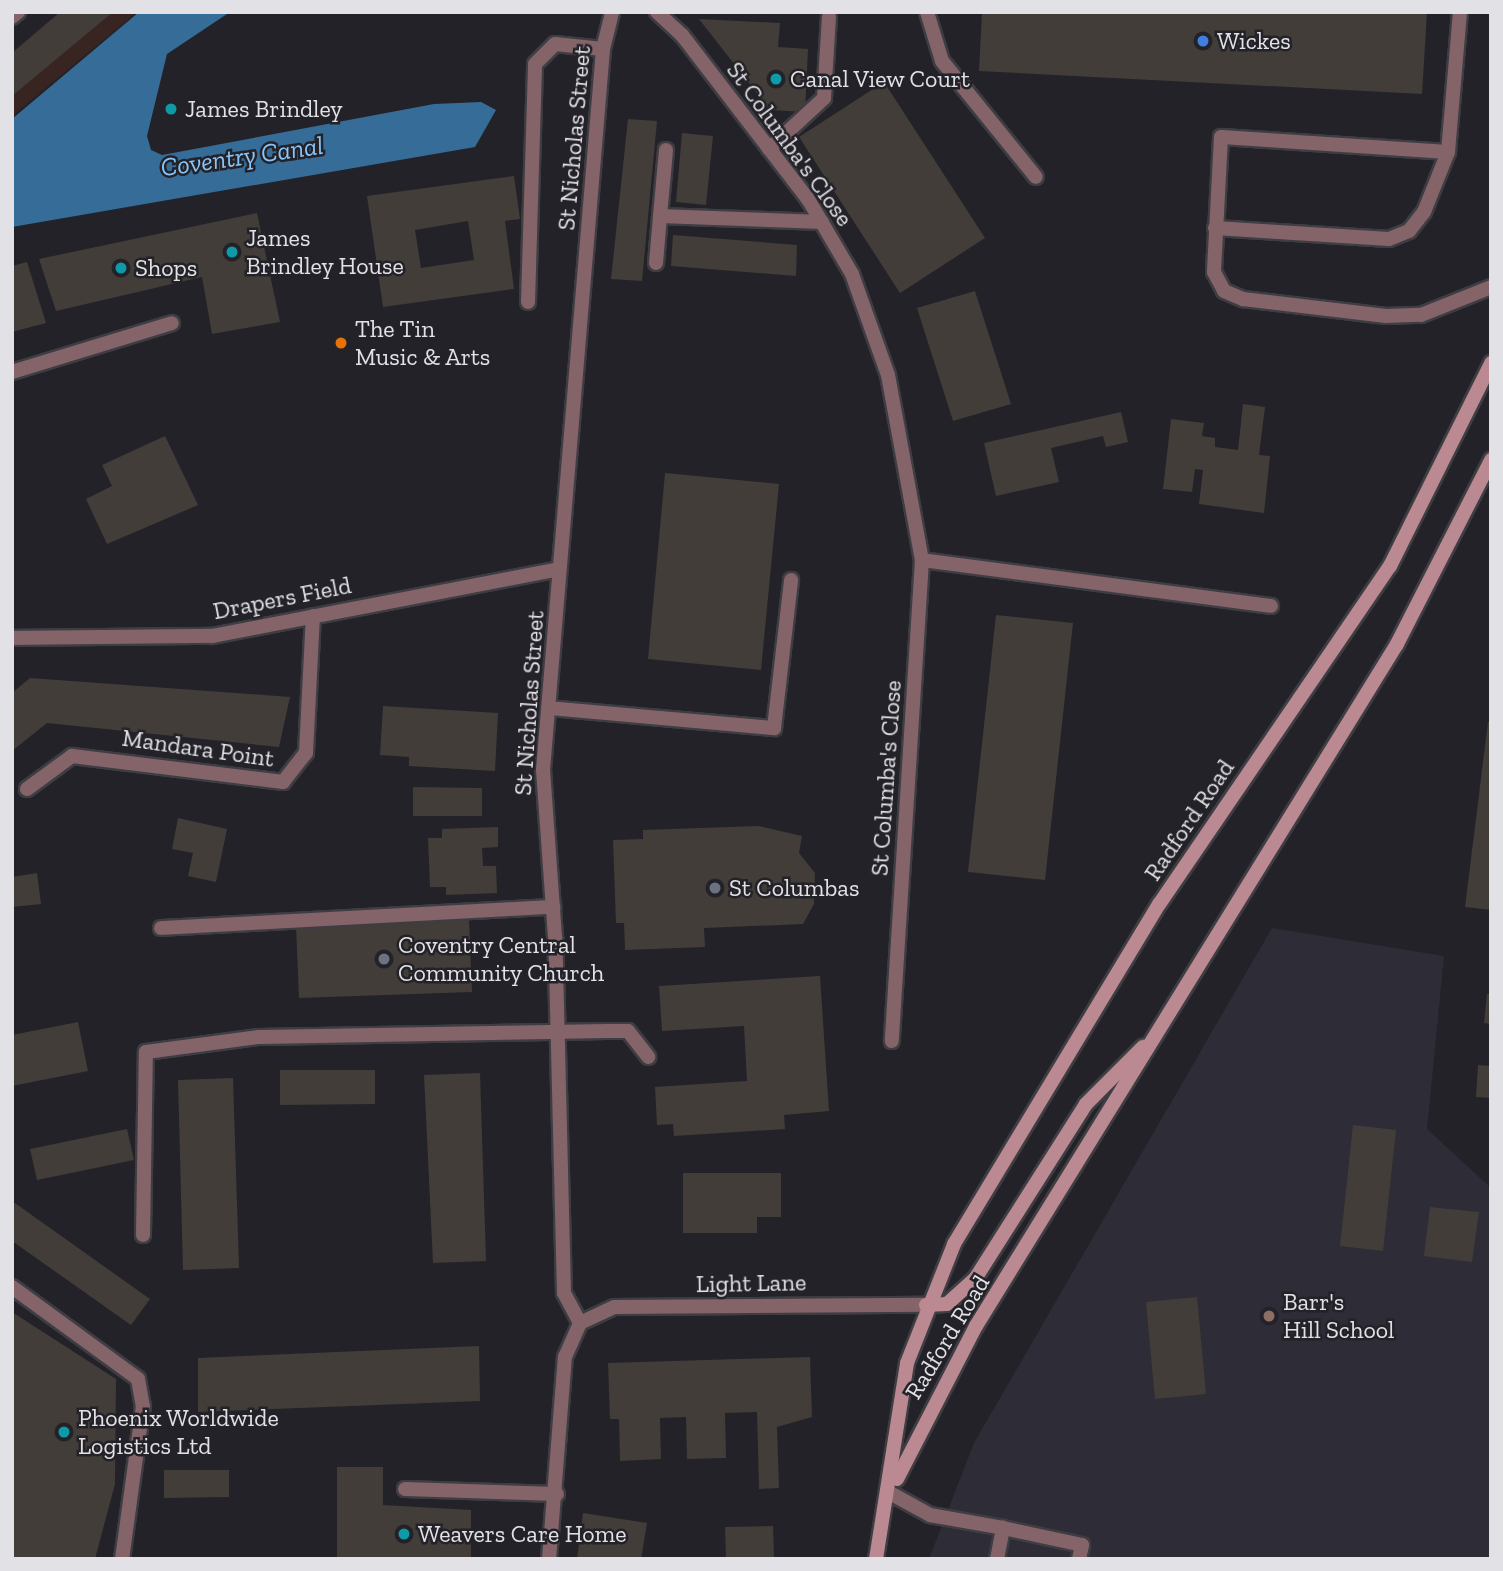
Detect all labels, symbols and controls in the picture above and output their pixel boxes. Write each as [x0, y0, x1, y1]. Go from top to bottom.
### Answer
place label: Wickes [1217, 27, 1291, 55]
marker: Wickes [1195, 33, 1211, 49]
street label: St Nicholas Street [552, 45, 596, 231]
street label: St Columba's Close [721, 56, 859, 232]
place label: Canal View Court [790, 65, 971, 93]
marker: Canal View Court [768, 71, 784, 87]
place label: James Brindley [185, 95, 343, 123]
marker: James Brindley [163, 101, 179, 117]
water label: Coventry Canal [159, 130, 325, 184]
place label: James Brindley House [246, 224, 404, 280]
marker: James Brindley House [224, 244, 240, 260]
place label: Shops [135, 254, 197, 282]
marker: Shops [113, 260, 129, 276]
place label: The Tin Music & Arts [355, 315, 491, 371]
marker: The Tin Music & Arts [333, 335, 349, 351]
street label: Drapers Field [211, 571, 353, 625]
street label: St Nicholas Street [508, 610, 550, 796]
street label: St Columba's Close [865, 679, 907, 877]
street label: Mandara Point [120, 723, 276, 773]
street label: Radford Road [1138, 754, 1240, 886]
place label: St Columbas [729, 874, 859, 902]
marker: St Columbas [707, 880, 723, 896]
place label: Coventry Central Community Church [398, 931, 605, 987]
marker: Coventry Central Community Church [376, 951, 392, 967]
street label: Light Lane [696, 1268, 806, 1298]
street label: Radford Road [899, 1270, 995, 1404]
place label: Barr's Hill School [1283, 1288, 1394, 1344]
marker: Barr's Hill School [1261, 1308, 1277, 1324]
place label: Phoenix Worldwide Logistics Ltd [78, 1404, 280, 1460]
marker: Phoenix Worldwide Logistics Ltd [56, 1424, 72, 1440]
place label: Weavers Care Home [418, 1520, 627, 1548]
marker: Weavers Care Home [396, 1526, 412, 1542]

